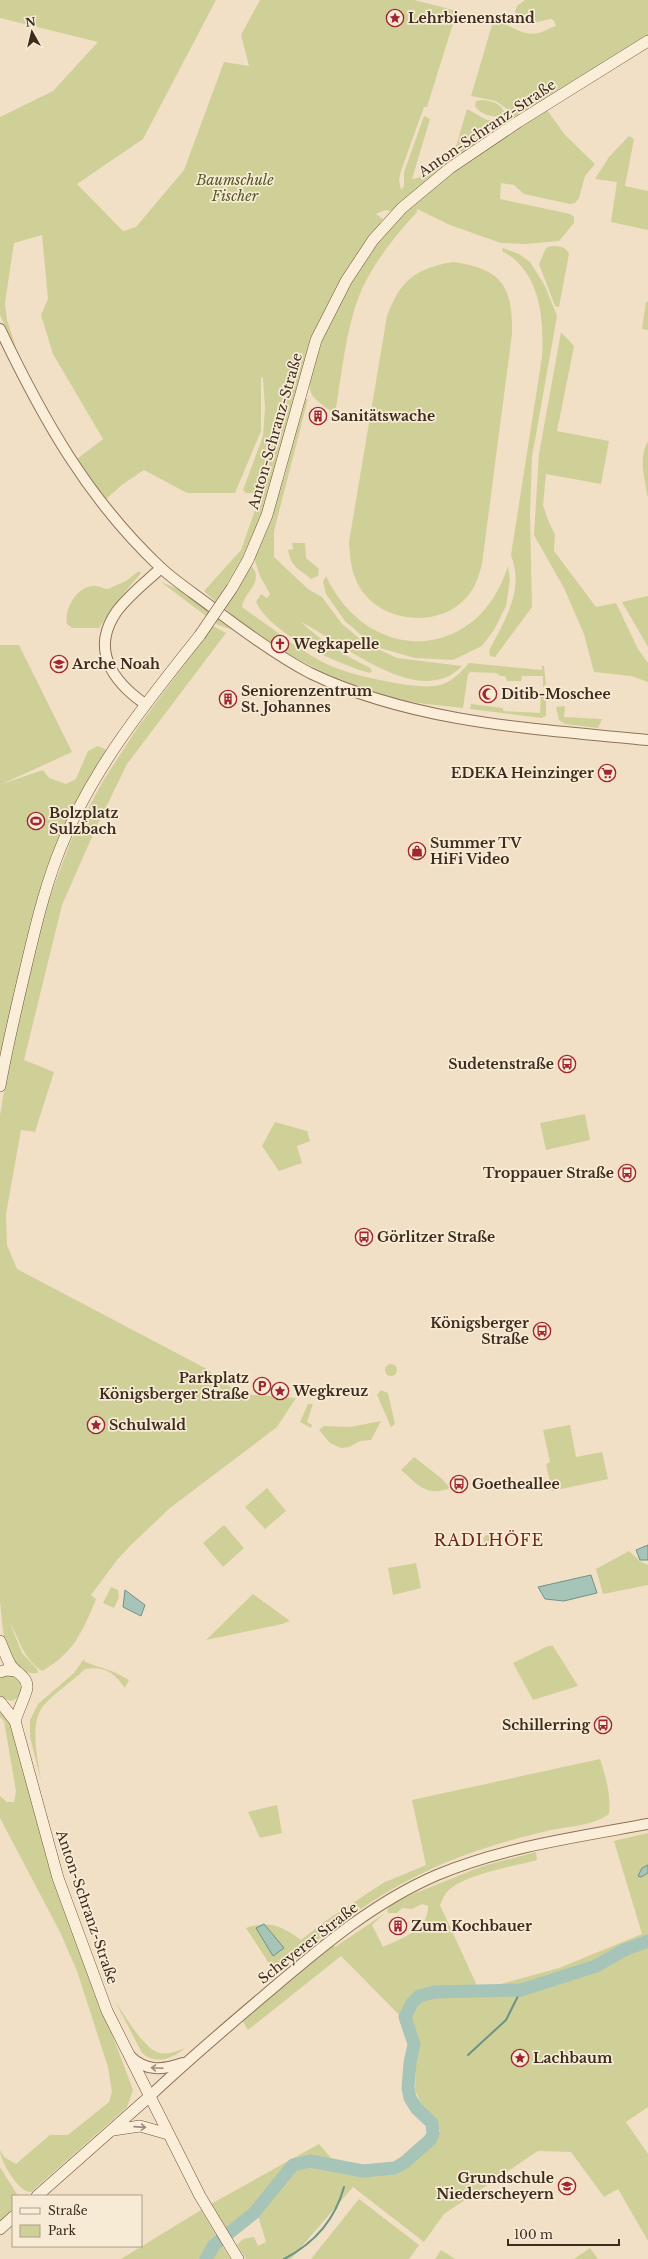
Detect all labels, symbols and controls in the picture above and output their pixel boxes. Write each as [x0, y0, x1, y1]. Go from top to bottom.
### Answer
place icon: Lehrbienenstand [385, 8, 405, 28]
place label: Lehrbienenstand [408, 9, 535, 27]
north arrow [12, 12, 52, 52]
text: N [25, 14, 37, 30]
street label: Anton-Schranz-Straße [414, 75, 559, 181]
park label: Baumschule Fischer [195, 171, 274, 205]
street label: Anton-Schranz-Straße [244, 351, 306, 512]
building icon: Sanitätswache [308, 406, 328, 426]
place label: Sanitätswache [331, 407, 435, 425]
church icon: Wegkapelle [270, 634, 290, 654]
place label: Wegkapelle [292, 635, 379, 653]
school or university icon: Arche Noah [49, 654, 69, 674]
place label: Arche Noah [71, 655, 160, 673]
place label: Seniorenzentrum St. Johannes [241, 682, 373, 716]
mosque icon: Ditib-Moschee [478, 684, 498, 704]
place label: Ditib-Moschee [501, 685, 611, 703]
building icon: Seniorenzentrum St. Johannes [218, 689, 238, 709]
supermarket icon: EDEKA Heinzinger [597, 763, 617, 783]
place label: EDEKA Heinzinger [451, 764, 594, 782]
place label: Bolzplatz Sulzbach [49, 804, 118, 838]
sports icon: Bolzplatz Sulzbach [26, 811, 46, 831]
place label: Summer TV HiFi Video [430, 834, 522, 868]
shop icon: Summer TV HiFi Video [407, 841, 427, 861]
bus stop icon: Sudetenstraße [557, 1054, 577, 1074]
place label: Sudetenstraße [448, 1055, 554, 1073]
bus stop icon: Troppauer Straße [617, 1163, 637, 1183]
place label: Troppauer Straße [483, 1164, 614, 1182]
bus stop icon: Görlitzer Straße [354, 1227, 374, 1247]
place label: Görlitzer Straße [377, 1228, 495, 1246]
place label: Königsberger Straße [430, 1314, 529, 1348]
bus stop icon: Königsberger Straße [532, 1321, 552, 1341]
place label: Parkplatz Königsberger Straße [99, 1369, 249, 1403]
parking icon: Parkplatz Königsberger Straße [252, 1376, 272, 1396]
place icon: Wegkreuz [270, 1381, 290, 1401]
place label: Wegkreuz [292, 1382, 368, 1400]
place icon: Schulwald [86, 1415, 106, 1435]
place label: Schulwald [109, 1416, 186, 1434]
bus stop icon: Goetheallee [449, 1474, 469, 1494]
place label: Goetheallee [472, 1475, 560, 1493]
district label: RADLHÖFE [434, 1530, 544, 1550]
bus stop icon: Schillerring [593, 1715, 613, 1735]
place label: Schillerring [502, 1716, 590, 1734]
street label: Anton-Schranz-Straße [52, 1827, 122, 1986]
street label: Scheyerer Straße [254, 1898, 362, 1988]
building icon: Zum Kochbauer [388, 1916, 408, 1936]
place label: Zum Kochbauer [411, 1917, 532, 1935]
place icon: Lachbaum [510, 2048, 530, 2068]
place label: Lachbaum [533, 2049, 613, 2067]
one-way arrow [151, 2065, 164, 2072]
one-way arrow [133, 2123, 146, 2130]
place label: Grundschule Niederscheyern [436, 2169, 554, 2203]
school or university icon: Grundschule Niederscheyern [557, 2176, 577, 2196]
legend [12, 2195, 142, 2247]
text: Straße [48, 2203, 88, 2218]
scale bar [508, 2221, 619, 2247]
text: Park [48, 2223, 76, 2238]
text: 100 m [514, 2227, 553, 2242]

